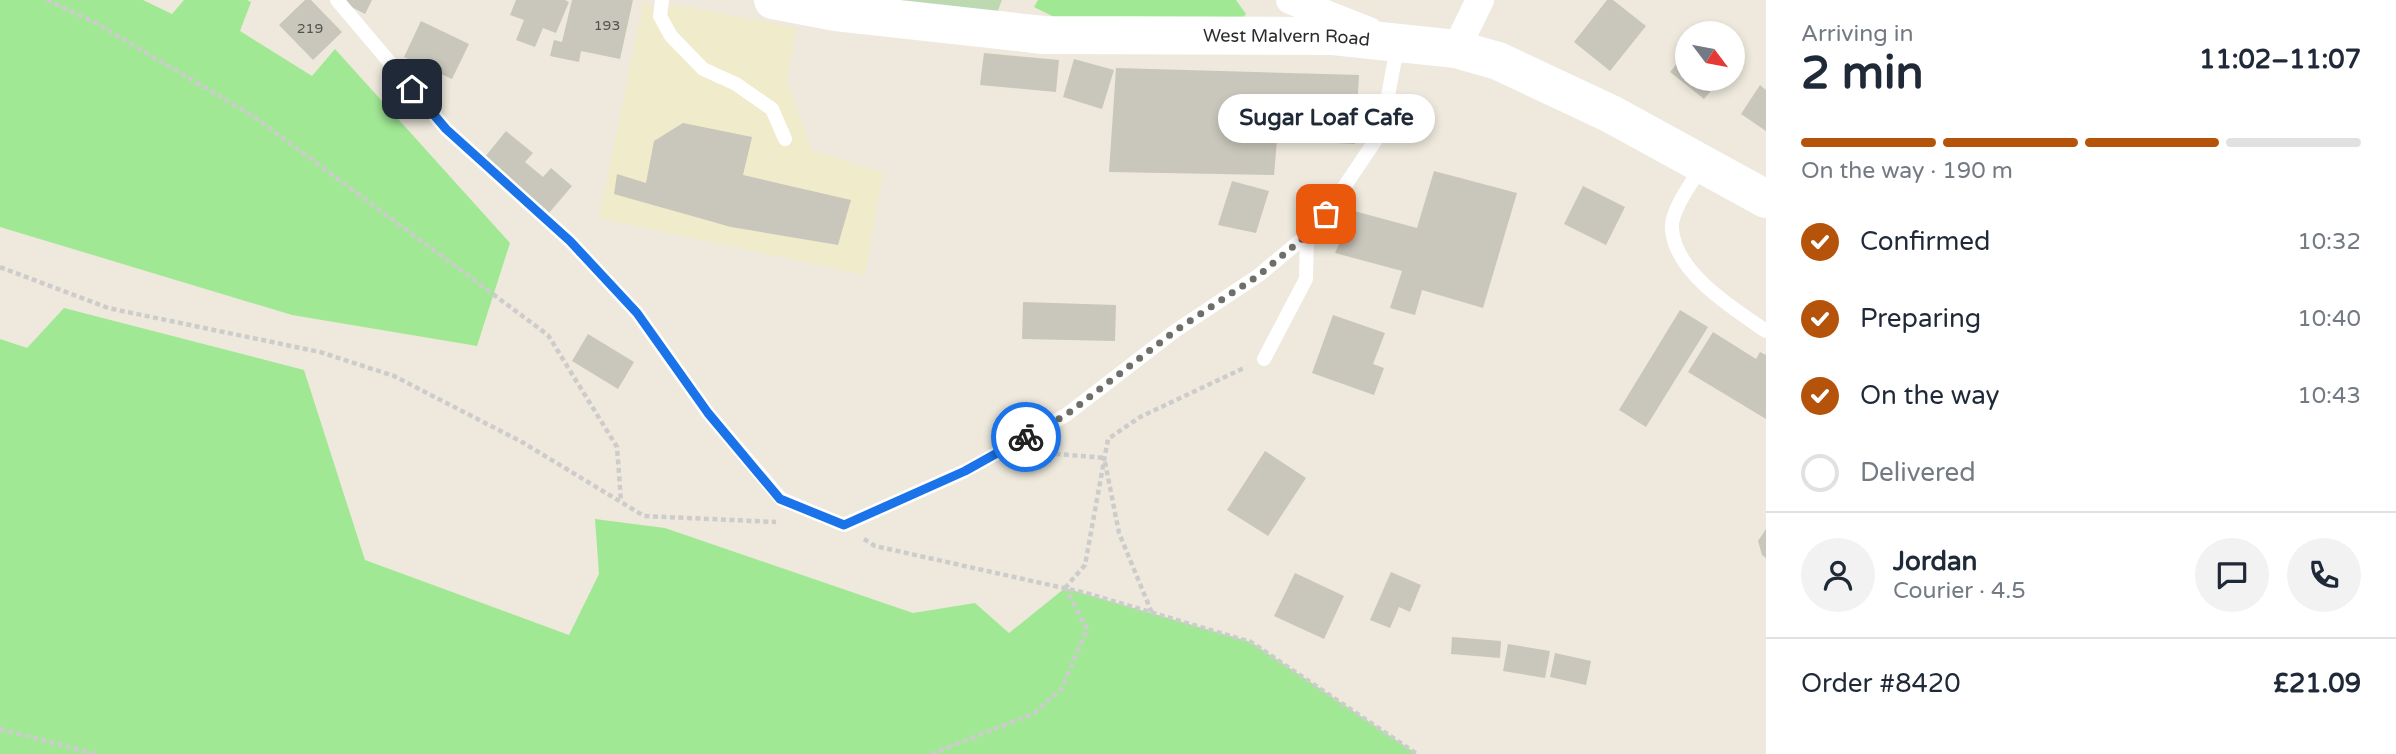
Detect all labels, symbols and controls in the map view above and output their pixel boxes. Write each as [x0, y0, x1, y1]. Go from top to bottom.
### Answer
house number: 193 [594, 17, 620, 34]
house number: 219 [297, 20, 323, 37]
text: Arriving in [1801, 20, 1914, 48]
north arrow [1675, 21, 1745, 91]
map controls [1675, 21, 1745, 91]
street label: West Malvern Road [1203, 25, 1371, 51]
text: 11:02–11:07 [2199, 44, 2361, 75]
text: 2 min [1801, 46, 1924, 101]
pin [382, 59, 442, 119]
icon: home [393, 70, 431, 108]
callout: Sugar Loaf Cafe [1218, 95, 1434, 144]
text: Sugar Loaf Cafe [1239, 104, 1414, 132]
text: On the way · 190 m [1801, 157, 2013, 185]
pin [1296, 184, 1356, 244]
icon: bag [1307, 195, 1345, 233]
icon: check [1801, 223, 1839, 261]
text: Confirmed [1860, 226, 1990, 257]
text: 10:32 [2297, 228, 2361, 256]
icon: check [1801, 300, 1839, 338]
text: Preparing [1860, 303, 1981, 334]
text: 10:40 [2297, 305, 2361, 333]
icon: check [1801, 377, 1839, 415]
text: On the way [1860, 380, 2000, 411]
text: 10:43 [2297, 382, 2361, 410]
courier [991, 402, 1061, 472]
icon: bike [1007, 418, 1045, 456]
text: Delivered [1860, 457, 1976, 488]
button: person [1801, 538, 1875, 612]
button: chat [2195, 538, 2269, 612]
button: phone [2287, 538, 2361, 612]
text: Jordan [1893, 546, 1977, 577]
text: Courier · 4.5 [1893, 577, 2026, 605]
text: Order #8420 [1801, 668, 1961, 699]
text: £21.09 [2273, 668, 2361, 699]

